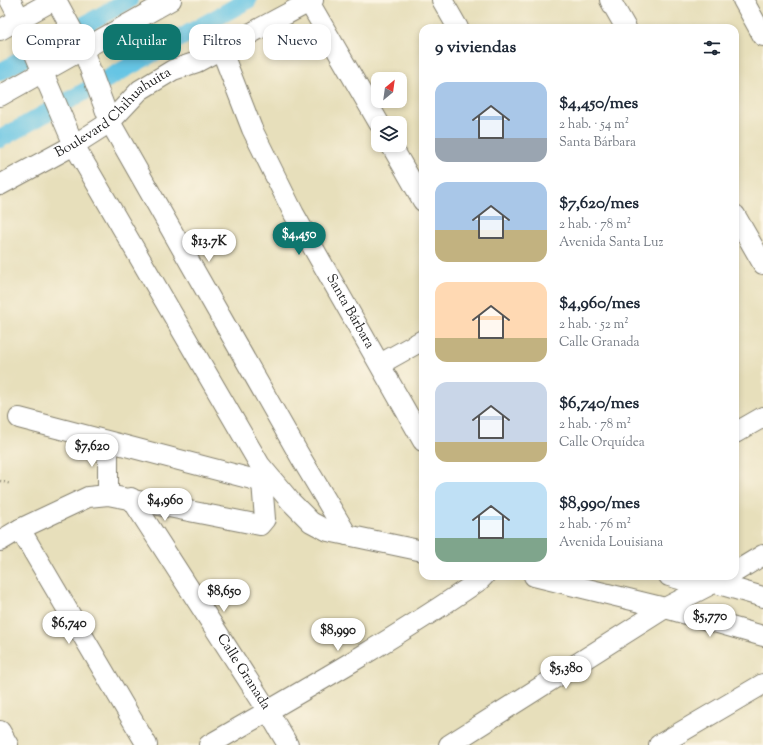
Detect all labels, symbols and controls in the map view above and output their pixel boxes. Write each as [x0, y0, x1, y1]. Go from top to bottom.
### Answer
chip: Comprar [12, 24, 95, 60]
chip: Alquilar [103, 24, 181, 60]
chip: Filtros [189, 24, 255, 60]
chip: Nuevo [263, 24, 331, 60]
text: 9 viviendas [435, 36, 516, 60]
icon: filters [701, 37, 723, 59]
street label: Boulevard Chihuahuita [52, 63, 176, 163]
north arrow [371, 72, 407, 108]
map controls [371, 72, 407, 152]
text: $4,450/mes [559, 92, 638, 116]
icon: home [467, 98, 515, 146]
button: layers [371, 116, 407, 152]
text: 2 hab. · 54 m² [559, 116, 629, 134]
text: Santa Bárbara [559, 134, 636, 152]
text: $7,620/mes [559, 192, 639, 216]
icon: home [467, 198, 515, 246]
text: 2 hab. · 78 m² [559, 216, 631, 234]
pin: $4,450 [266, 222, 332, 256]
text: $4,450 [282, 226, 316, 244]
pin: $13.7K [176, 229, 242, 263]
text: $13.7K [191, 233, 227, 251]
text: Avenida Santa Luz [559, 234, 664, 252]
street label: Santa Bárbara [320, 271, 379, 353]
text: $4,960/mes [559, 292, 640, 316]
icon: home [467, 298, 515, 346]
text: 2 hab. · 52 m² [559, 316, 629, 334]
text: Calle Granada [559, 334, 640, 352]
text: $6,740/mes [559, 392, 639, 416]
icon: home [467, 398, 515, 446]
text: 2 hab. · 78 m² [559, 416, 631, 434]
pin: $7,620 [59, 434, 125, 468]
text: Calle Orquídea [559, 434, 645, 452]
text: $7,620 [74, 438, 110, 456]
pin: $4,960 [132, 488, 198, 522]
text: $4,960 [147, 492, 183, 510]
text: $8,990/mes [559, 492, 640, 516]
icon: home [467, 498, 515, 546]
text: 2 hab. · 76 m² [559, 516, 631, 534]
text: Avenida Louisiana [559, 534, 663, 552]
pin: $8,650 [191, 579, 257, 613]
text: $8,650 [207, 583, 241, 601]
pin: $5,770 [677, 604, 743, 638]
text: $5,770 [693, 608, 727, 626]
pin: $6,740 [36, 611, 102, 645]
text: $6,740 [51, 615, 87, 633]
pin: $8,990 [305, 618, 371, 652]
text: $8,990 [320, 622, 356, 640]
street label: Calle Granada [211, 630, 275, 714]
pin: $5,380 [533, 656, 599, 690]
text: $5,380 [549, 660, 583, 678]

